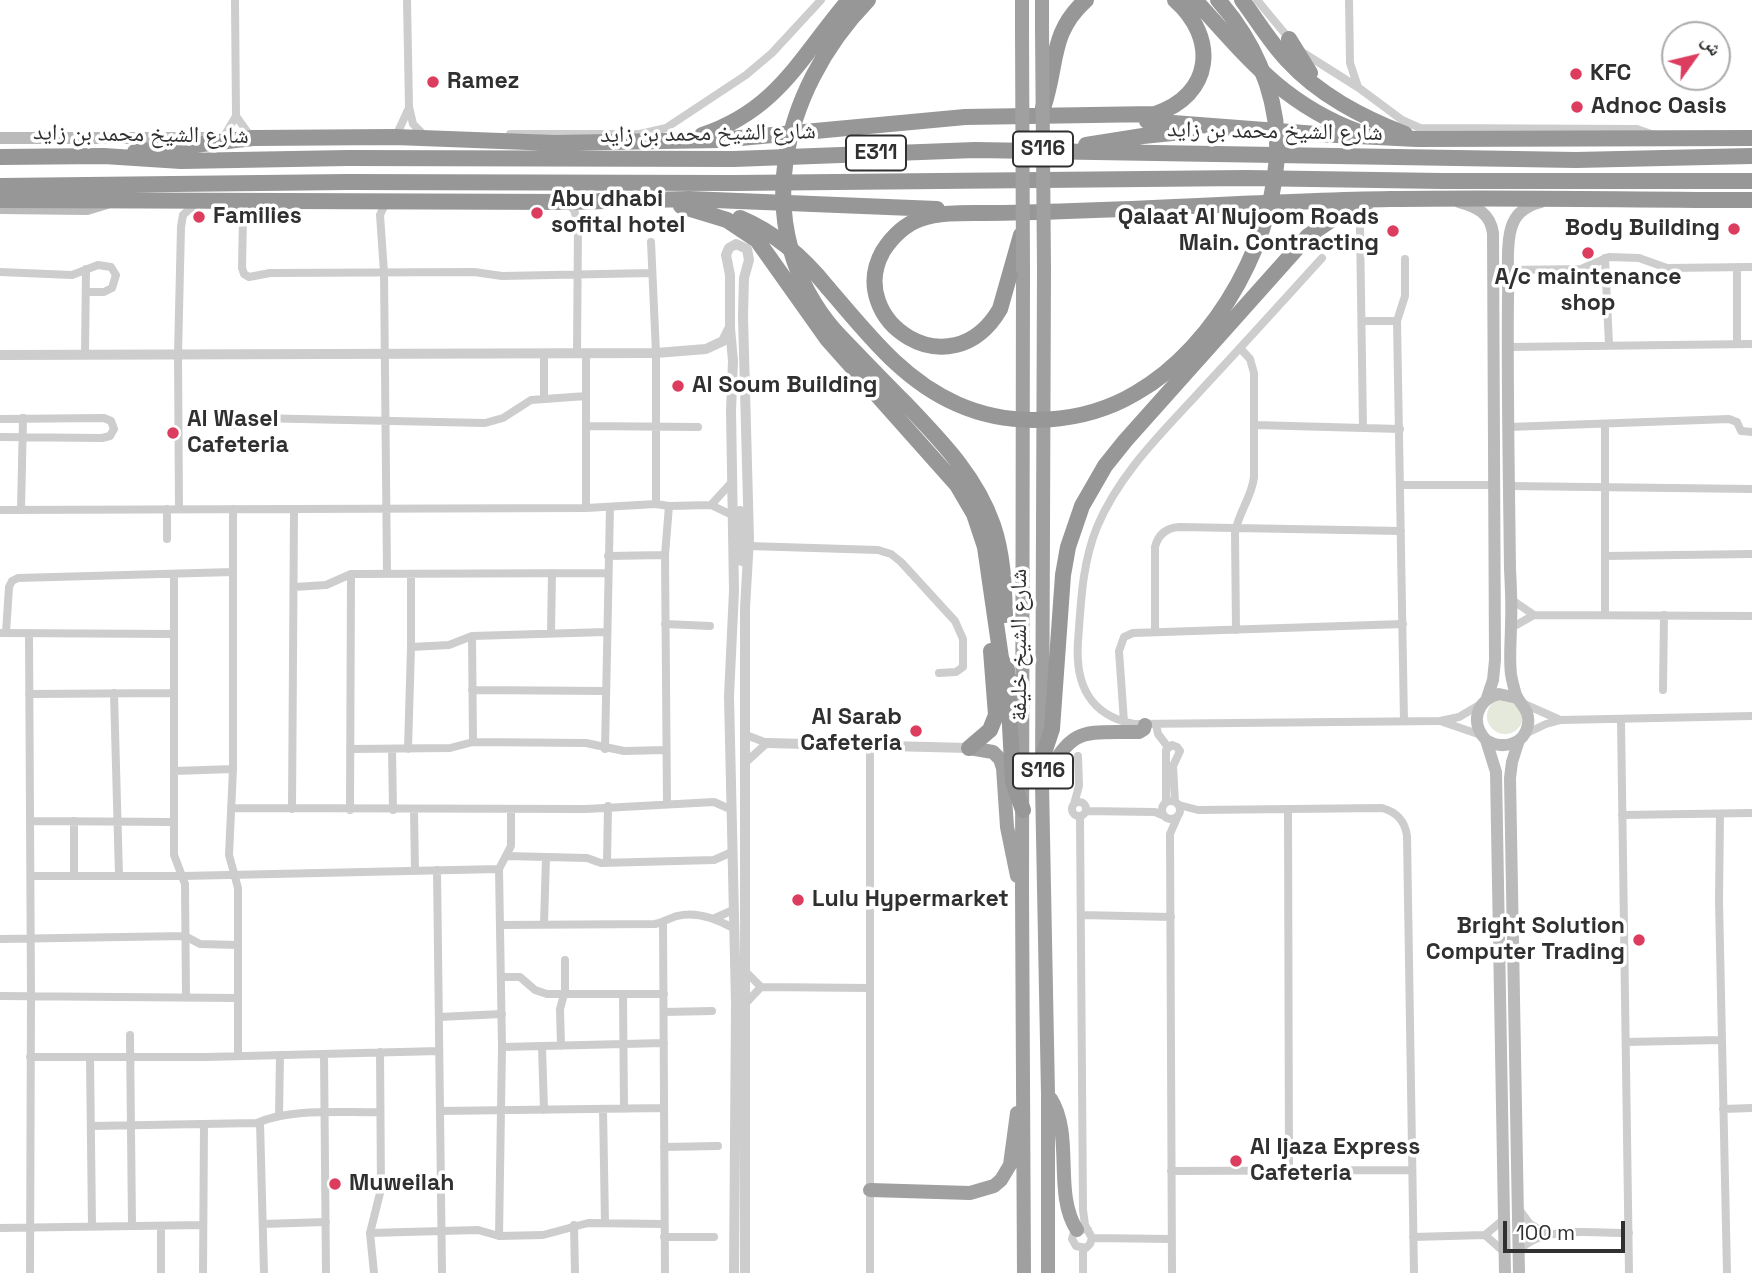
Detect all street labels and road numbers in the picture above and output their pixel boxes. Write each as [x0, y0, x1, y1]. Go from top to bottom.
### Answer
street label: شارع الشيخ محمد بن زايد [1167, 116, 1383, 148]
street label: شارع الشيخ محمد بن زايد [600, 118, 816, 150]
street label: شارع الشيخ محمد بن زايد [33, 119, 249, 151]
road number: S116 [1013, 132, 1073, 166]
road number: E311 [846, 136, 906, 170]
street label: شارع الشيخ خليفة [1006, 569, 1034, 721]
road number: S116 [1013, 754, 1073, 788]

